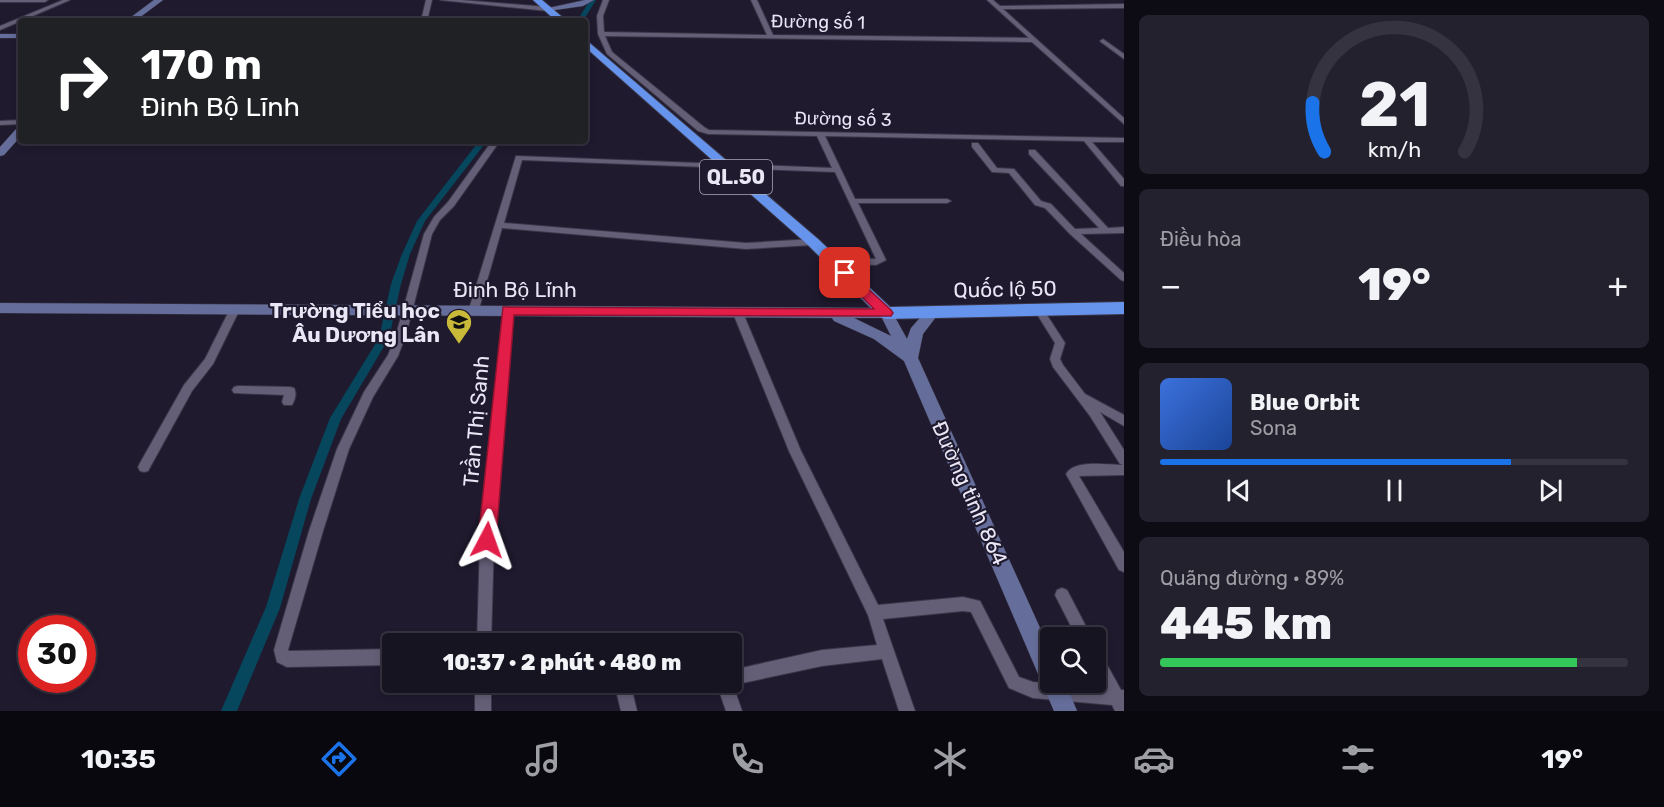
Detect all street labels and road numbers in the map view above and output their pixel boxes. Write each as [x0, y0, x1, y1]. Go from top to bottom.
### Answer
street label: Đường số 1 [771, 9, 865, 34]
street label: Đường số 3 [794, 106, 892, 131]
road number: QL.50 [700, 160, 772, 194]
street label: Quốc lộ 50 [953, 276, 1057, 302]
street label: Đinh Bộ Lĩnh [453, 277, 577, 302]
street label: Trần Thị Sanh [458, 354, 494, 488]
street label: Đường tỉnh 864 [927, 417, 1013, 569]

